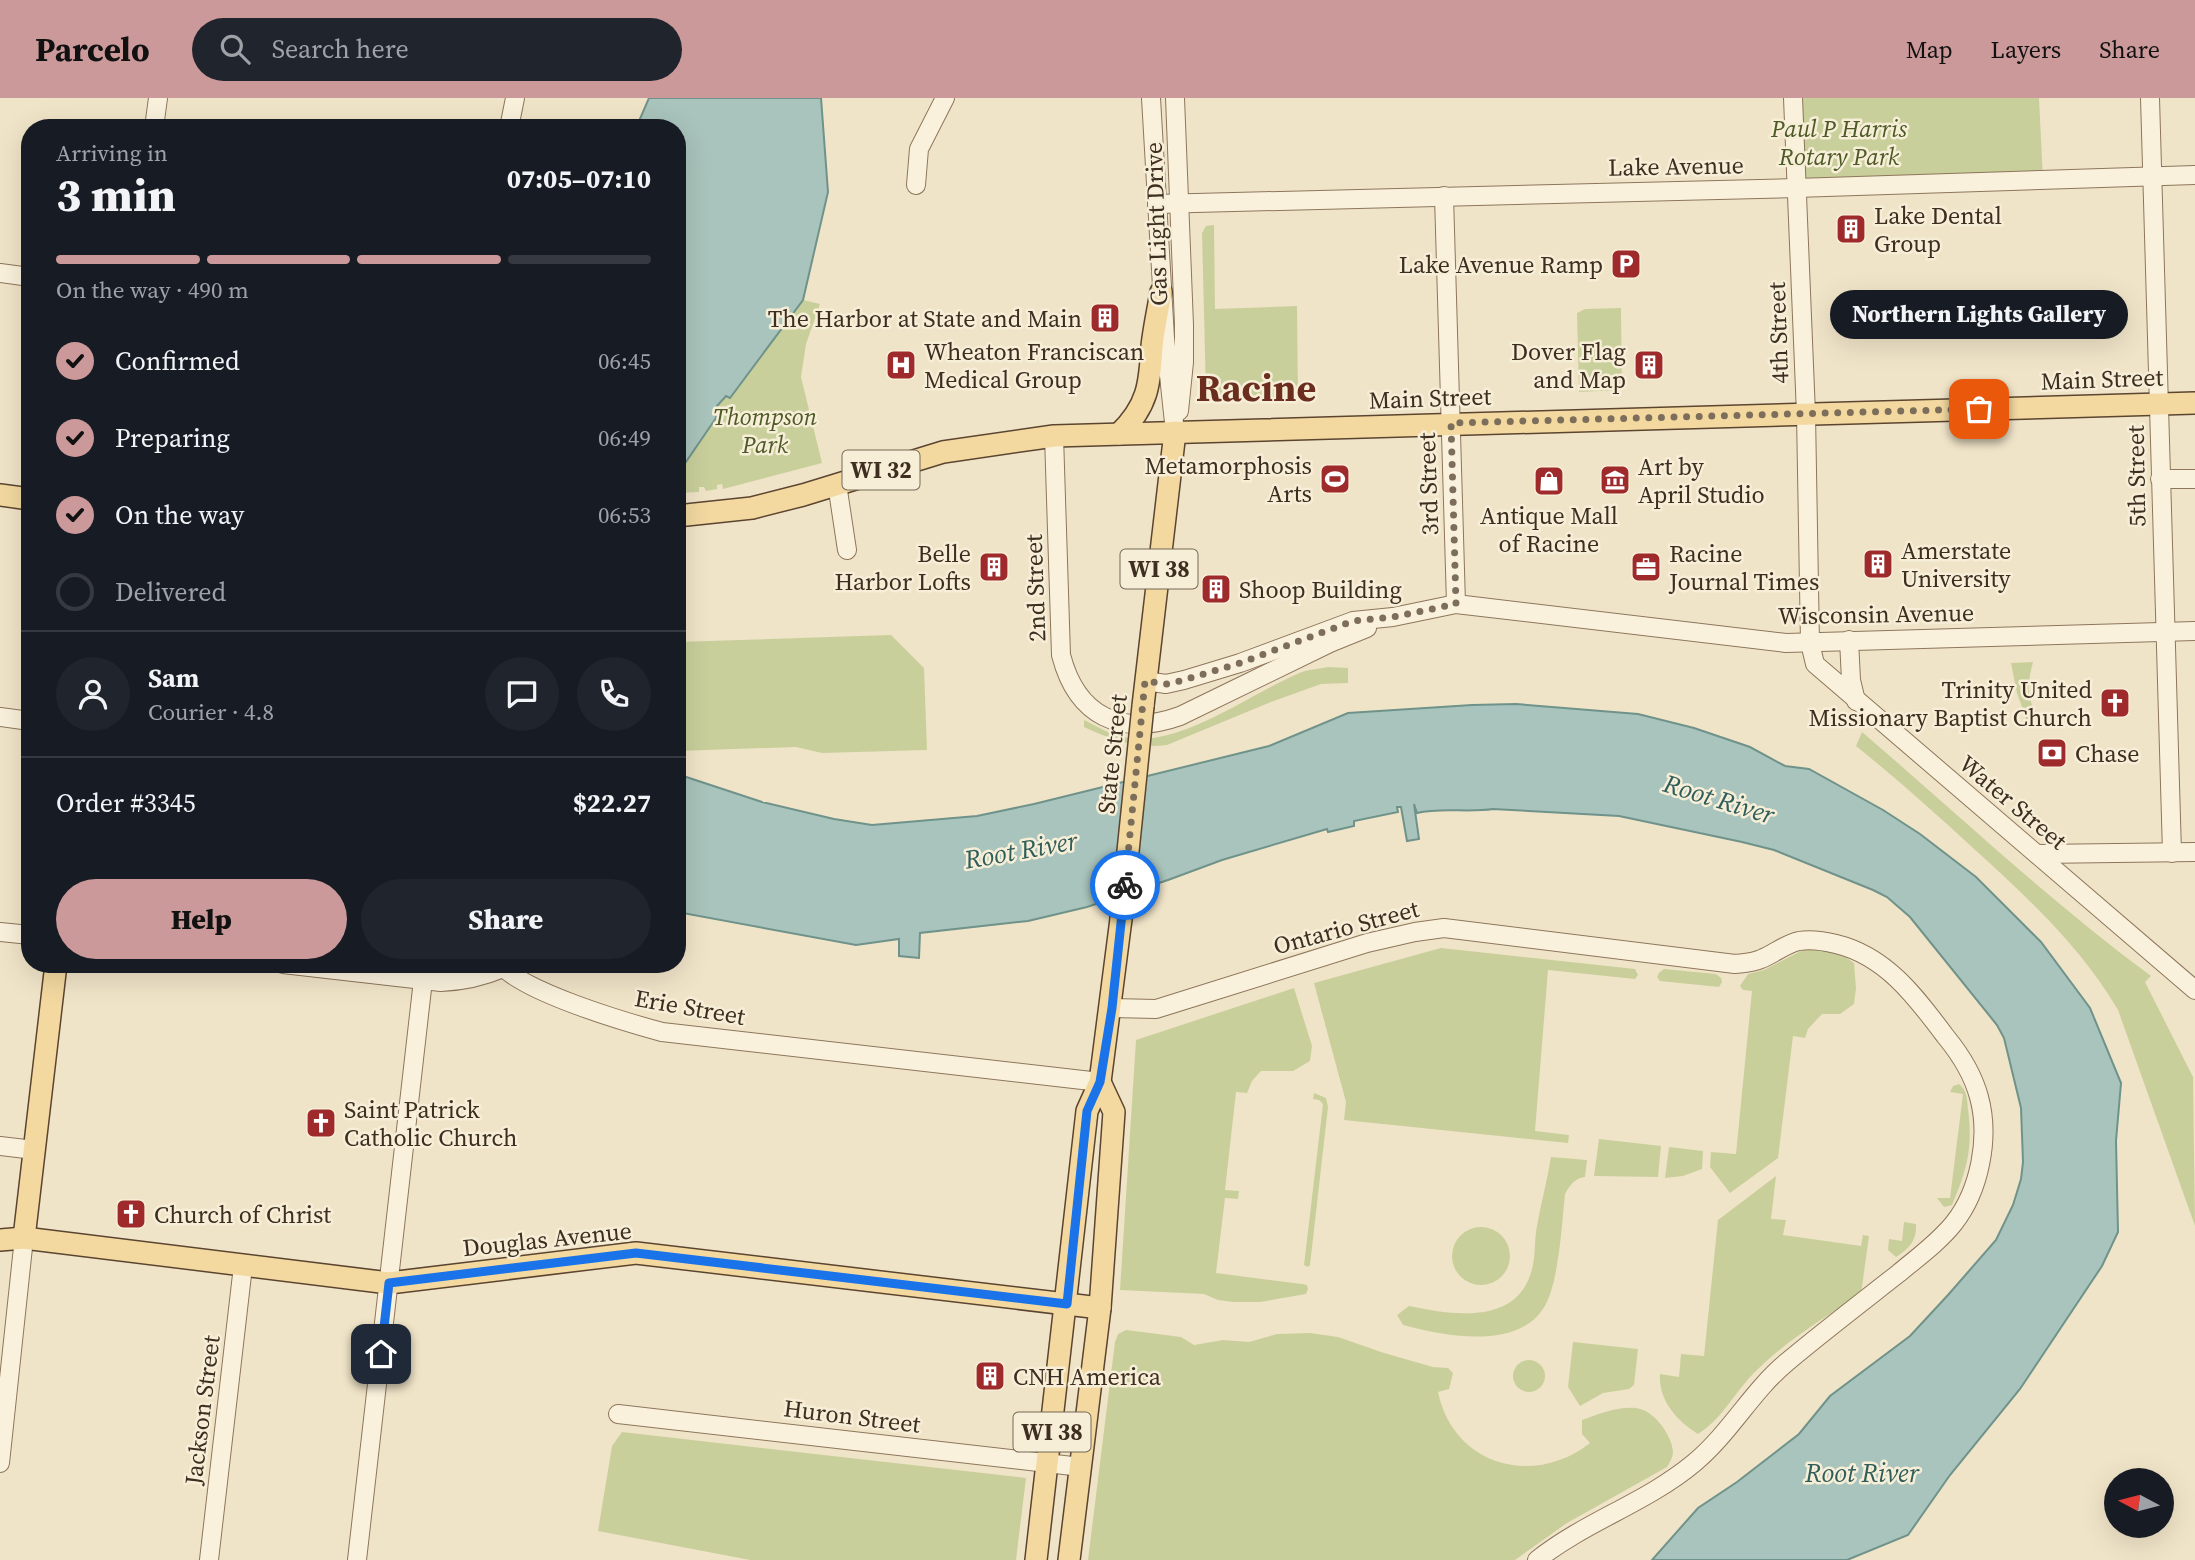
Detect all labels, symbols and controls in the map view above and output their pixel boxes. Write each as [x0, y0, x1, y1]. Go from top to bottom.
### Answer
search box [192, 18, 682, 81]
text: Parcelo [35, 27, 150, 72]
icon: search [216, 30, 254, 68]
text: Search here [272, 31, 409, 67]
text: Map [1906, 33, 1953, 66]
text: Layers [1991, 33, 2061, 66]
text: Share [2099, 33, 2160, 66]
park label: Paul P Harris Rotary Park [1770, 112, 1907, 173]
text: Arriving in [56, 137, 168, 169]
street label: Gas Light Drive [1137, 142, 1175, 306]
street label: Lake Avenue [1608, 148, 1744, 184]
text: 07:05–07:10 [507, 161, 651, 197]
text: 3 min [56, 163, 176, 226]
place label: Lake Dental Group [1874, 199, 2002, 260]
building icon: Lake Dental Group [1834, 212, 1868, 246]
parking icon: Lake Avenue Ramp [1609, 247, 1643, 281]
place label: Lake Avenue Ramp [1399, 248, 1603, 281]
text: On the way · 490 m [56, 274, 249, 306]
street label: 4th Street [1760, 281, 1796, 384]
callout: Northern Lights Gallery [1830, 290, 2128, 339]
text: Northern Lights Gallery [1852, 298, 2106, 330]
building icon: The Harbor at State and Main [1088, 301, 1122, 335]
place label: The Harbor at State and Main [768, 302, 1082, 335]
place label: Wheaton Franciscan Medical Group [924, 335, 1144, 396]
place label: Dover Flag and Map [1511, 335, 1626, 396]
icon: check [56, 342, 94, 380]
text: Confirmed [115, 343, 240, 379]
text: 06:45 [598, 345, 651, 377]
hospital icon: Wheaton Franciscan Medical Group [884, 348, 918, 382]
building icon: Dover Flag and Map [1632, 348, 1666, 382]
street label: Main Street [2040, 360, 2164, 398]
district label: Racine [1196, 362, 1316, 414]
street label: Main Street [1368, 379, 1492, 417]
pin [1949, 379, 2009, 439]
icon: bag [1960, 390, 1998, 428]
park label: Thompson Park [713, 400, 817, 461]
icon: check [56, 419, 94, 457]
text: Preparing [115, 420, 230, 456]
text: 06:49 [598, 422, 651, 454]
street label: 5th Street [2119, 425, 2153, 527]
street label: 3rd Street [1410, 432, 1446, 536]
place label: Metamorphosis Arts [1144, 449, 1312, 510]
road number: WI 32 [842, 450, 920, 490]
place label: Art by April Studio [1638, 450, 1765, 511]
sports icon: Metamorphosis Arts [1318, 462, 1352, 496]
museum icon: Art by April Studio [1598, 463, 1632, 497]
shop icon: Antique Mall of Racine [1532, 464, 1566, 498]
icon: check [56, 496, 94, 534]
text: On the way [115, 497, 244, 533]
text: 06:53 [598, 499, 651, 531]
place label: Antique Mall of Racine [1480, 499, 1618, 560]
street label: 2nd Street [1017, 533, 1053, 642]
place label: Amerstate University [1901, 534, 2011, 595]
place label: Belle Harbor Lofts [834, 537, 971, 598]
place label: Racine Journal Times [1668, 537, 1820, 598]
building icon: Amerstate University [1861, 547, 1895, 581]
building icon: Belle Harbor Lofts [977, 550, 1011, 584]
road number: WI 38 [1120, 550, 1198, 589]
office icon: Racine Journal Times [1629, 550, 1663, 584]
building icon: Shoop Building [1199, 572, 1233, 606]
place label: Shoop Building [1239, 573, 1402, 606]
text: Delivered [115, 574, 226, 610]
street label: Wisconsin Avenue [1778, 596, 1974, 632]
button: person [56, 657, 130, 731]
button: chat [485, 657, 559, 731]
button: phone [577, 657, 651, 731]
text: Sam [148, 660, 199, 696]
place label: Trinity United Missionary Baptist Church [1809, 673, 2092, 734]
church icon: Trinity United Missionary Baptist Church [2098, 686, 2132, 720]
street label: State Street [1089, 693, 1135, 815]
text: Courier · 4.8 [148, 696, 274, 728]
bank icon: Chase [2035, 736, 2069, 770]
place label: Chase [2075, 737, 2139, 770]
street label: Water Street [1952, 747, 2074, 857]
water label: Root River [1658, 765, 1779, 833]
text: Order #3345 [56, 785, 196, 821]
text: $22.27 [573, 785, 651, 821]
water label: Root River [961, 822, 1081, 878]
courier [1090, 850, 1160, 920]
icon: bike [1106, 866, 1144, 904]
button: Help [56, 879, 347, 959]
button: Share [361, 879, 651, 959]
street label: Ontario Street [1270, 892, 1423, 962]
street label: Erie Street [632, 981, 748, 1033]
place label: Saint Patrick Catholic Church [344, 1093, 517, 1154]
church icon: Saint Patrick Catholic Church [304, 1106, 338, 1140]
church icon: Church of Christ [114, 1197, 148, 1231]
place label: Church of Christ [154, 1198, 331, 1231]
street label: Douglas Avenue [461, 1214, 633, 1264]
pin [351, 1324, 411, 1384]
street label: Jackson Street [176, 1333, 228, 1488]
icon: home [362, 1335, 400, 1373]
building icon: CNH America [973, 1359, 1007, 1393]
place label: CNH America [1013, 1360, 1162, 1393]
street label: Huron Street [782, 1391, 923, 1441]
road number: WI 38 [1014, 1413, 1090, 1452]
water label: Root River [1804, 1455, 1920, 1491]
north arrow [2104, 1468, 2174, 1538]
map controls [2104, 1468, 2174, 1538]

